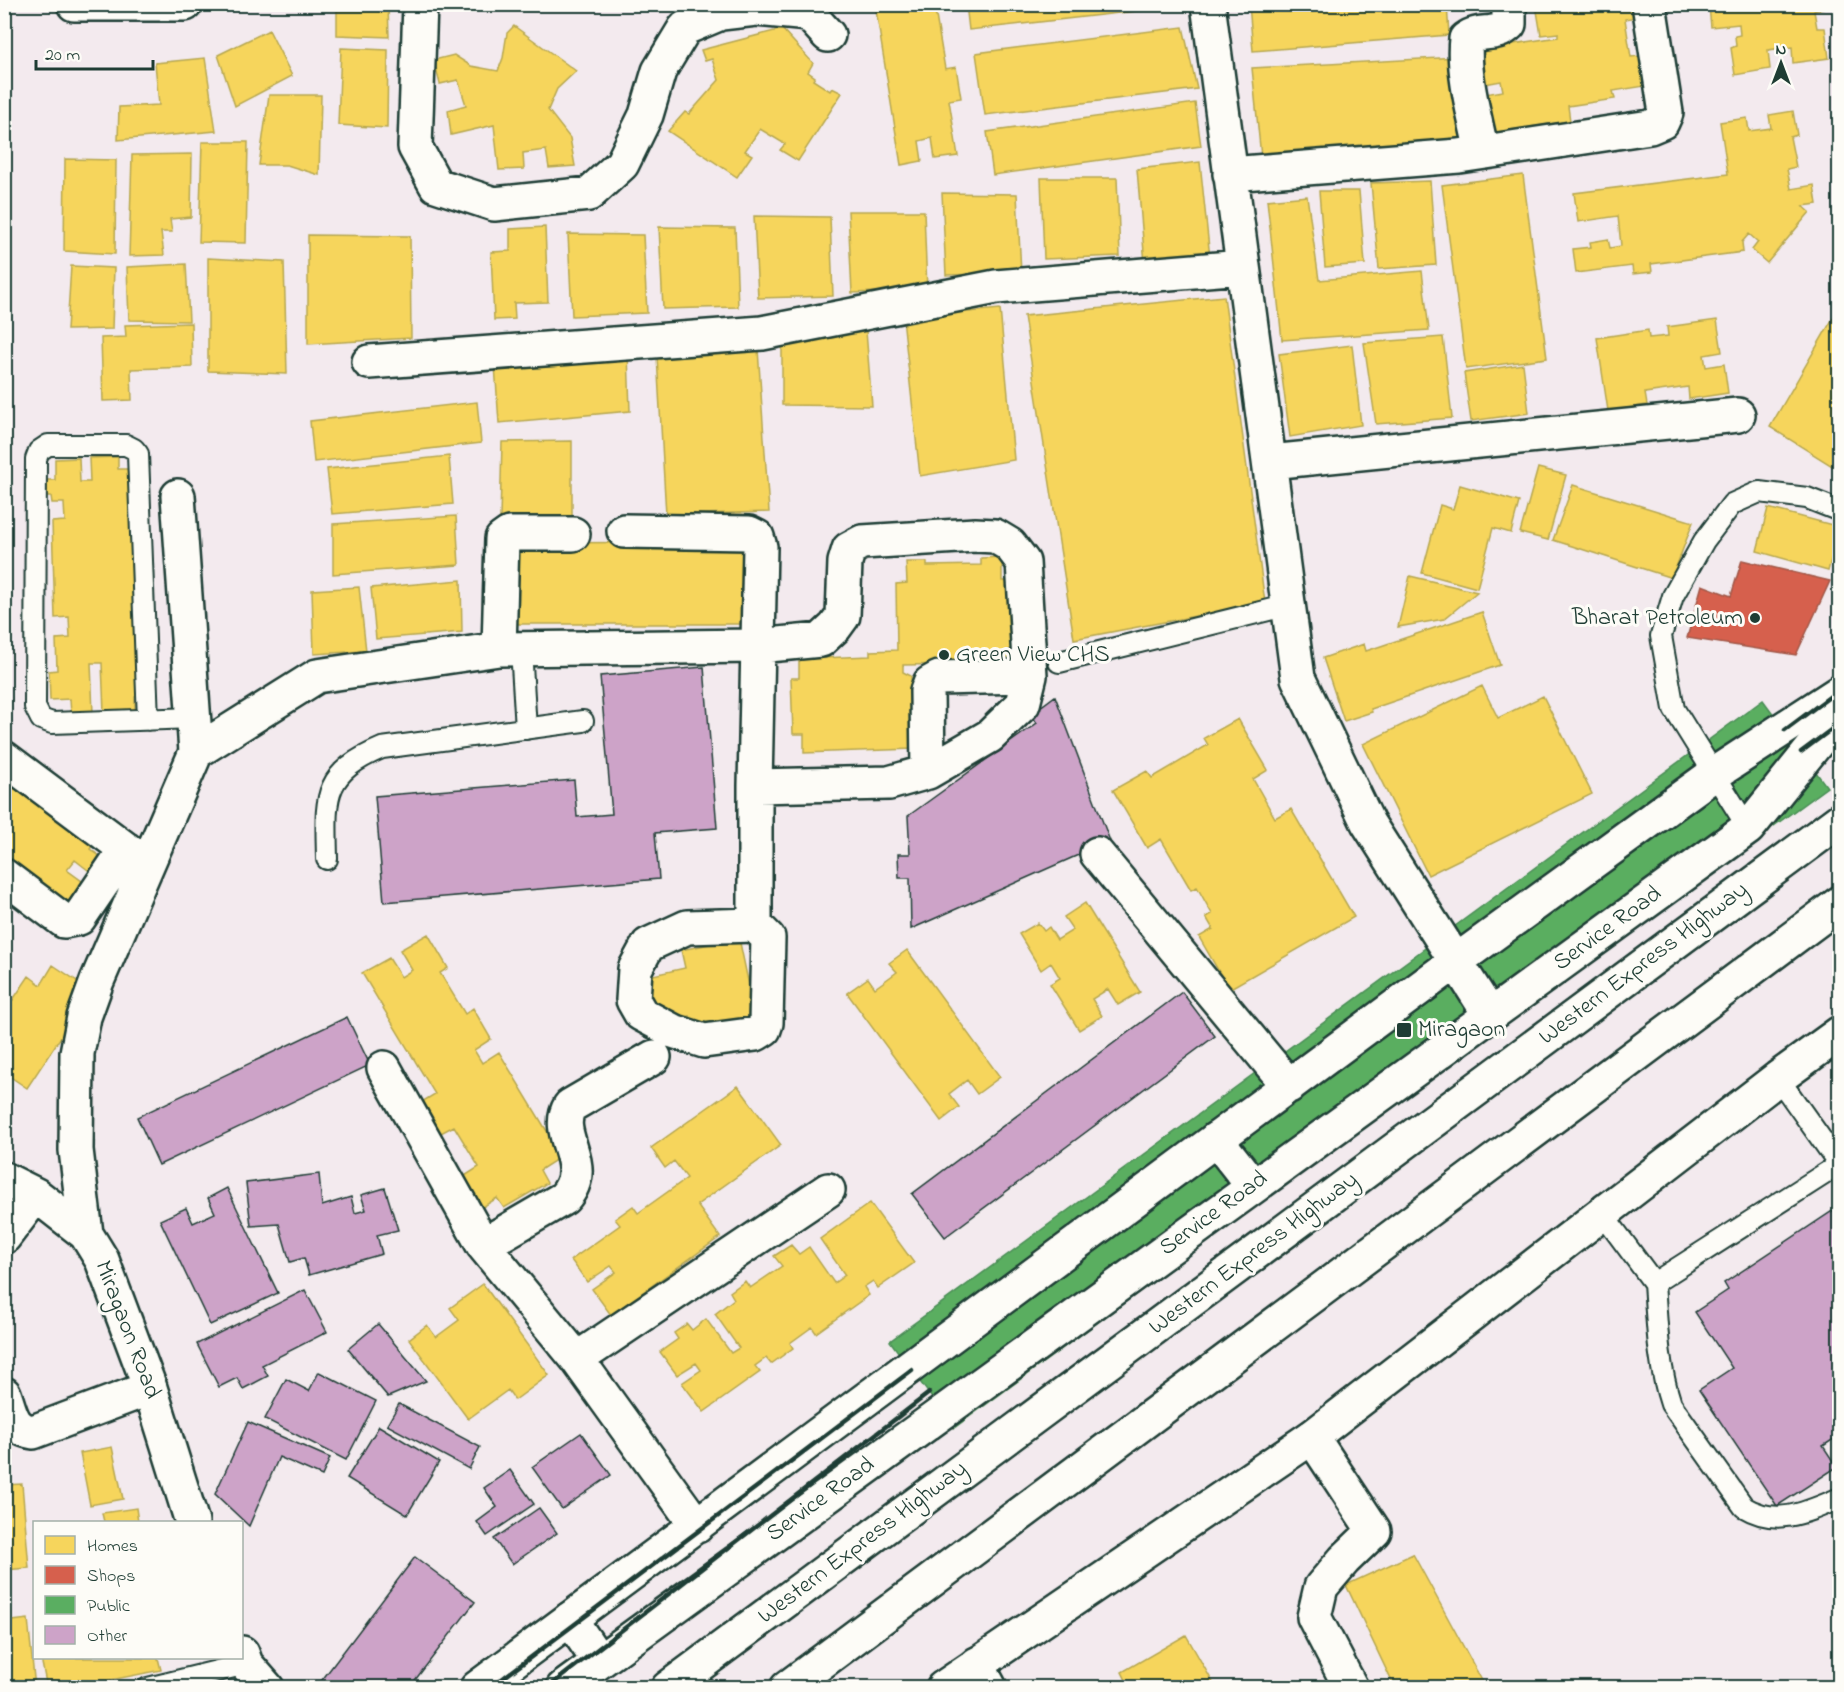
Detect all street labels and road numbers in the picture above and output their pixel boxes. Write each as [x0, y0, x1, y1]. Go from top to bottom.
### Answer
street label: Western Express Highway [1532, 874, 1757, 1055]
street label: Service Road [1546, 877, 1670, 980]
street label: Service Road [1152, 1162, 1276, 1265]
street label: Western Express Highway [1142, 1164, 1367, 1345]
street label: Miragaon Road [85, 1256, 170, 1405]
street label: Service Road [759, 1448, 883, 1551]
street label: Western Express Highway [751, 1453, 976, 1634]

